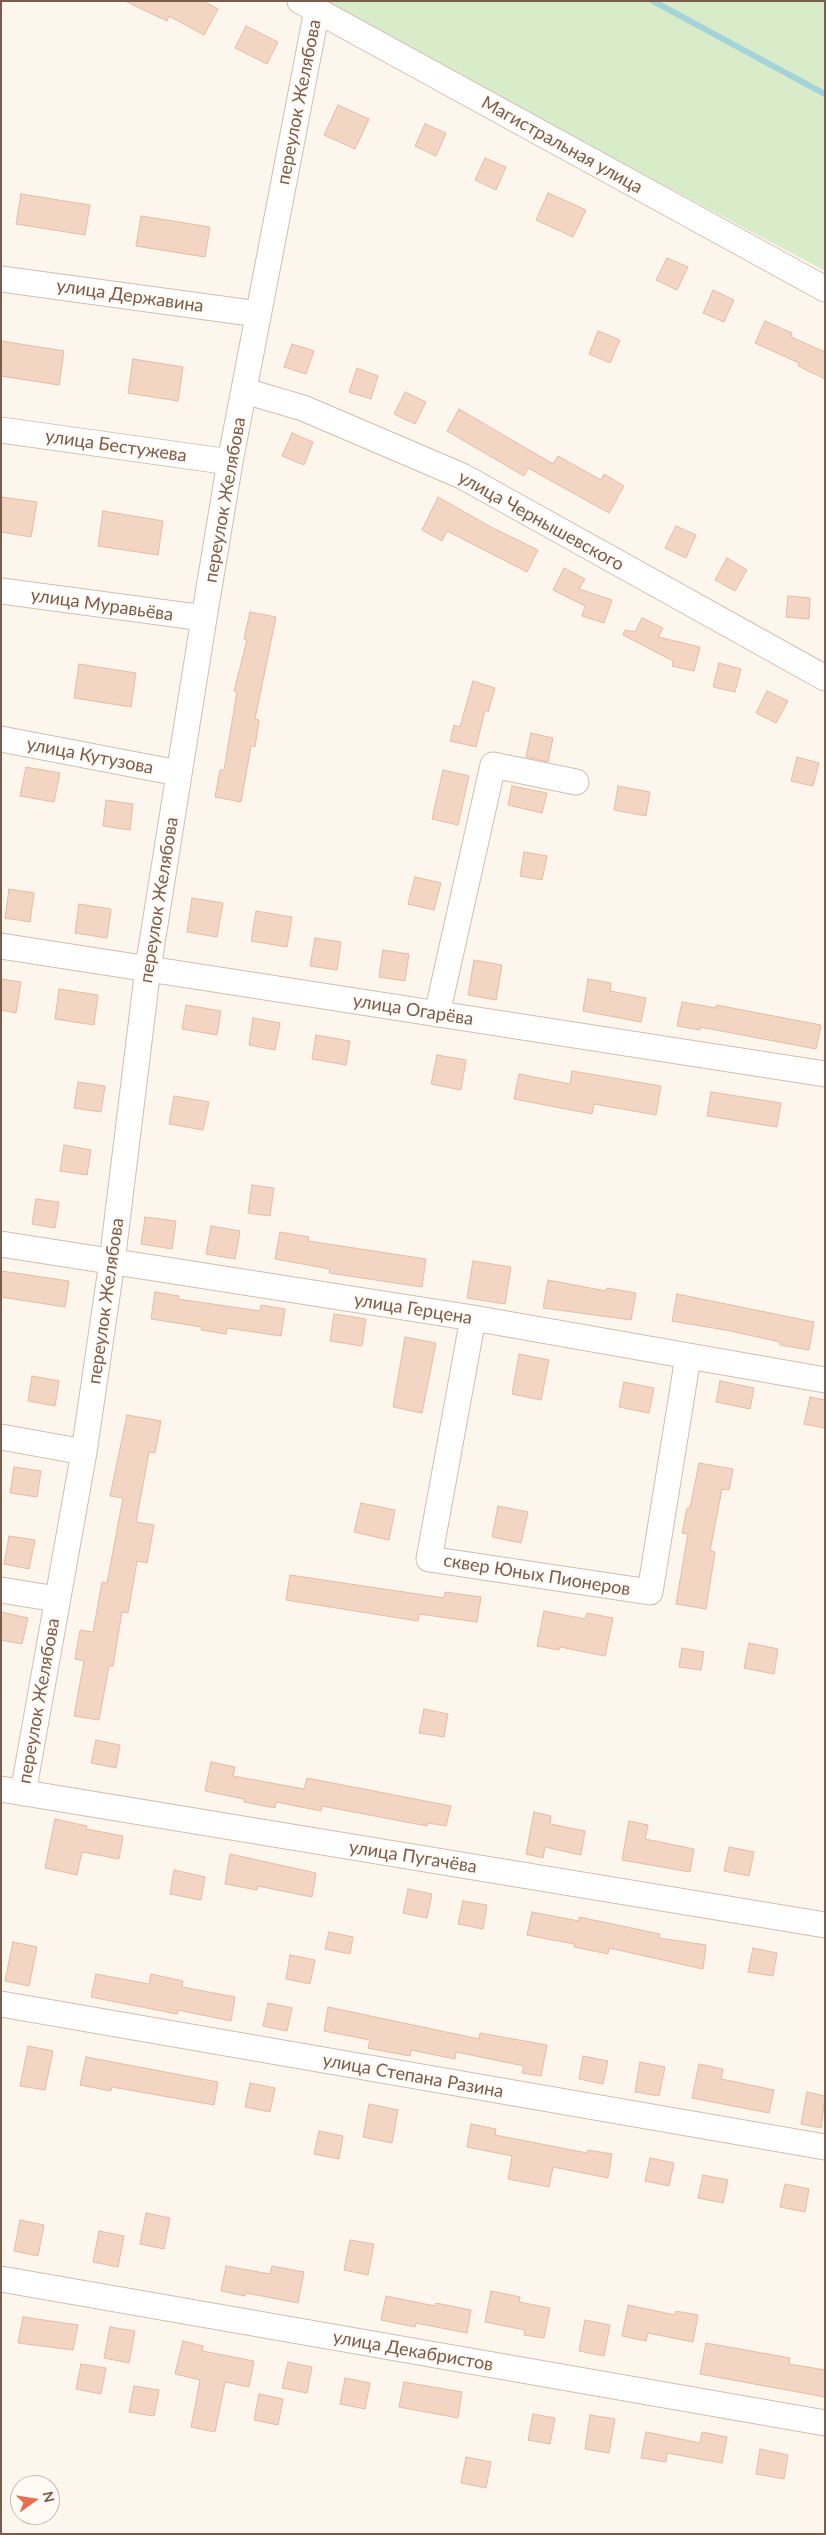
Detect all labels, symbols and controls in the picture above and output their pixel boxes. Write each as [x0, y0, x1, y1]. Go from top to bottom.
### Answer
street label: переулок Желябова [272, 18, 326, 186]
street label: Магистральная улица [478, 92, 646, 198]
street label: улица Державина [55, 275, 205, 317]
street label: переулок Желябова [200, 416, 250, 584]
street label: улица Бестужева [44, 425, 188, 467]
street label: улица Чернышевского [454, 466, 628, 576]
street label: улица Муравьёва [29, 584, 175, 626]
street label: улица Кутузова [25, 733, 155, 779]
street label: переулок Желябова [135, 816, 183, 984]
street label: улица Огарёва [351, 990, 475, 1030]
street label: переулок Желябова [84, 1217, 128, 1385]
street label: улица Герцена [352, 1289, 474, 1329]
street label: сквер Юных Пионеров [442, 1550, 632, 1600]
street label: переулок Желябова [14, 1617, 64, 1785]
street label: улица Пугачёва [348, 1836, 478, 1878]
street label: улица Степана Разина [321, 2049, 505, 2103]
street label: улица Декабристов [331, 2326, 495, 2376]
north arrow [10, 2475, 60, 2525]
text: N [40, 2490, 59, 2504]

